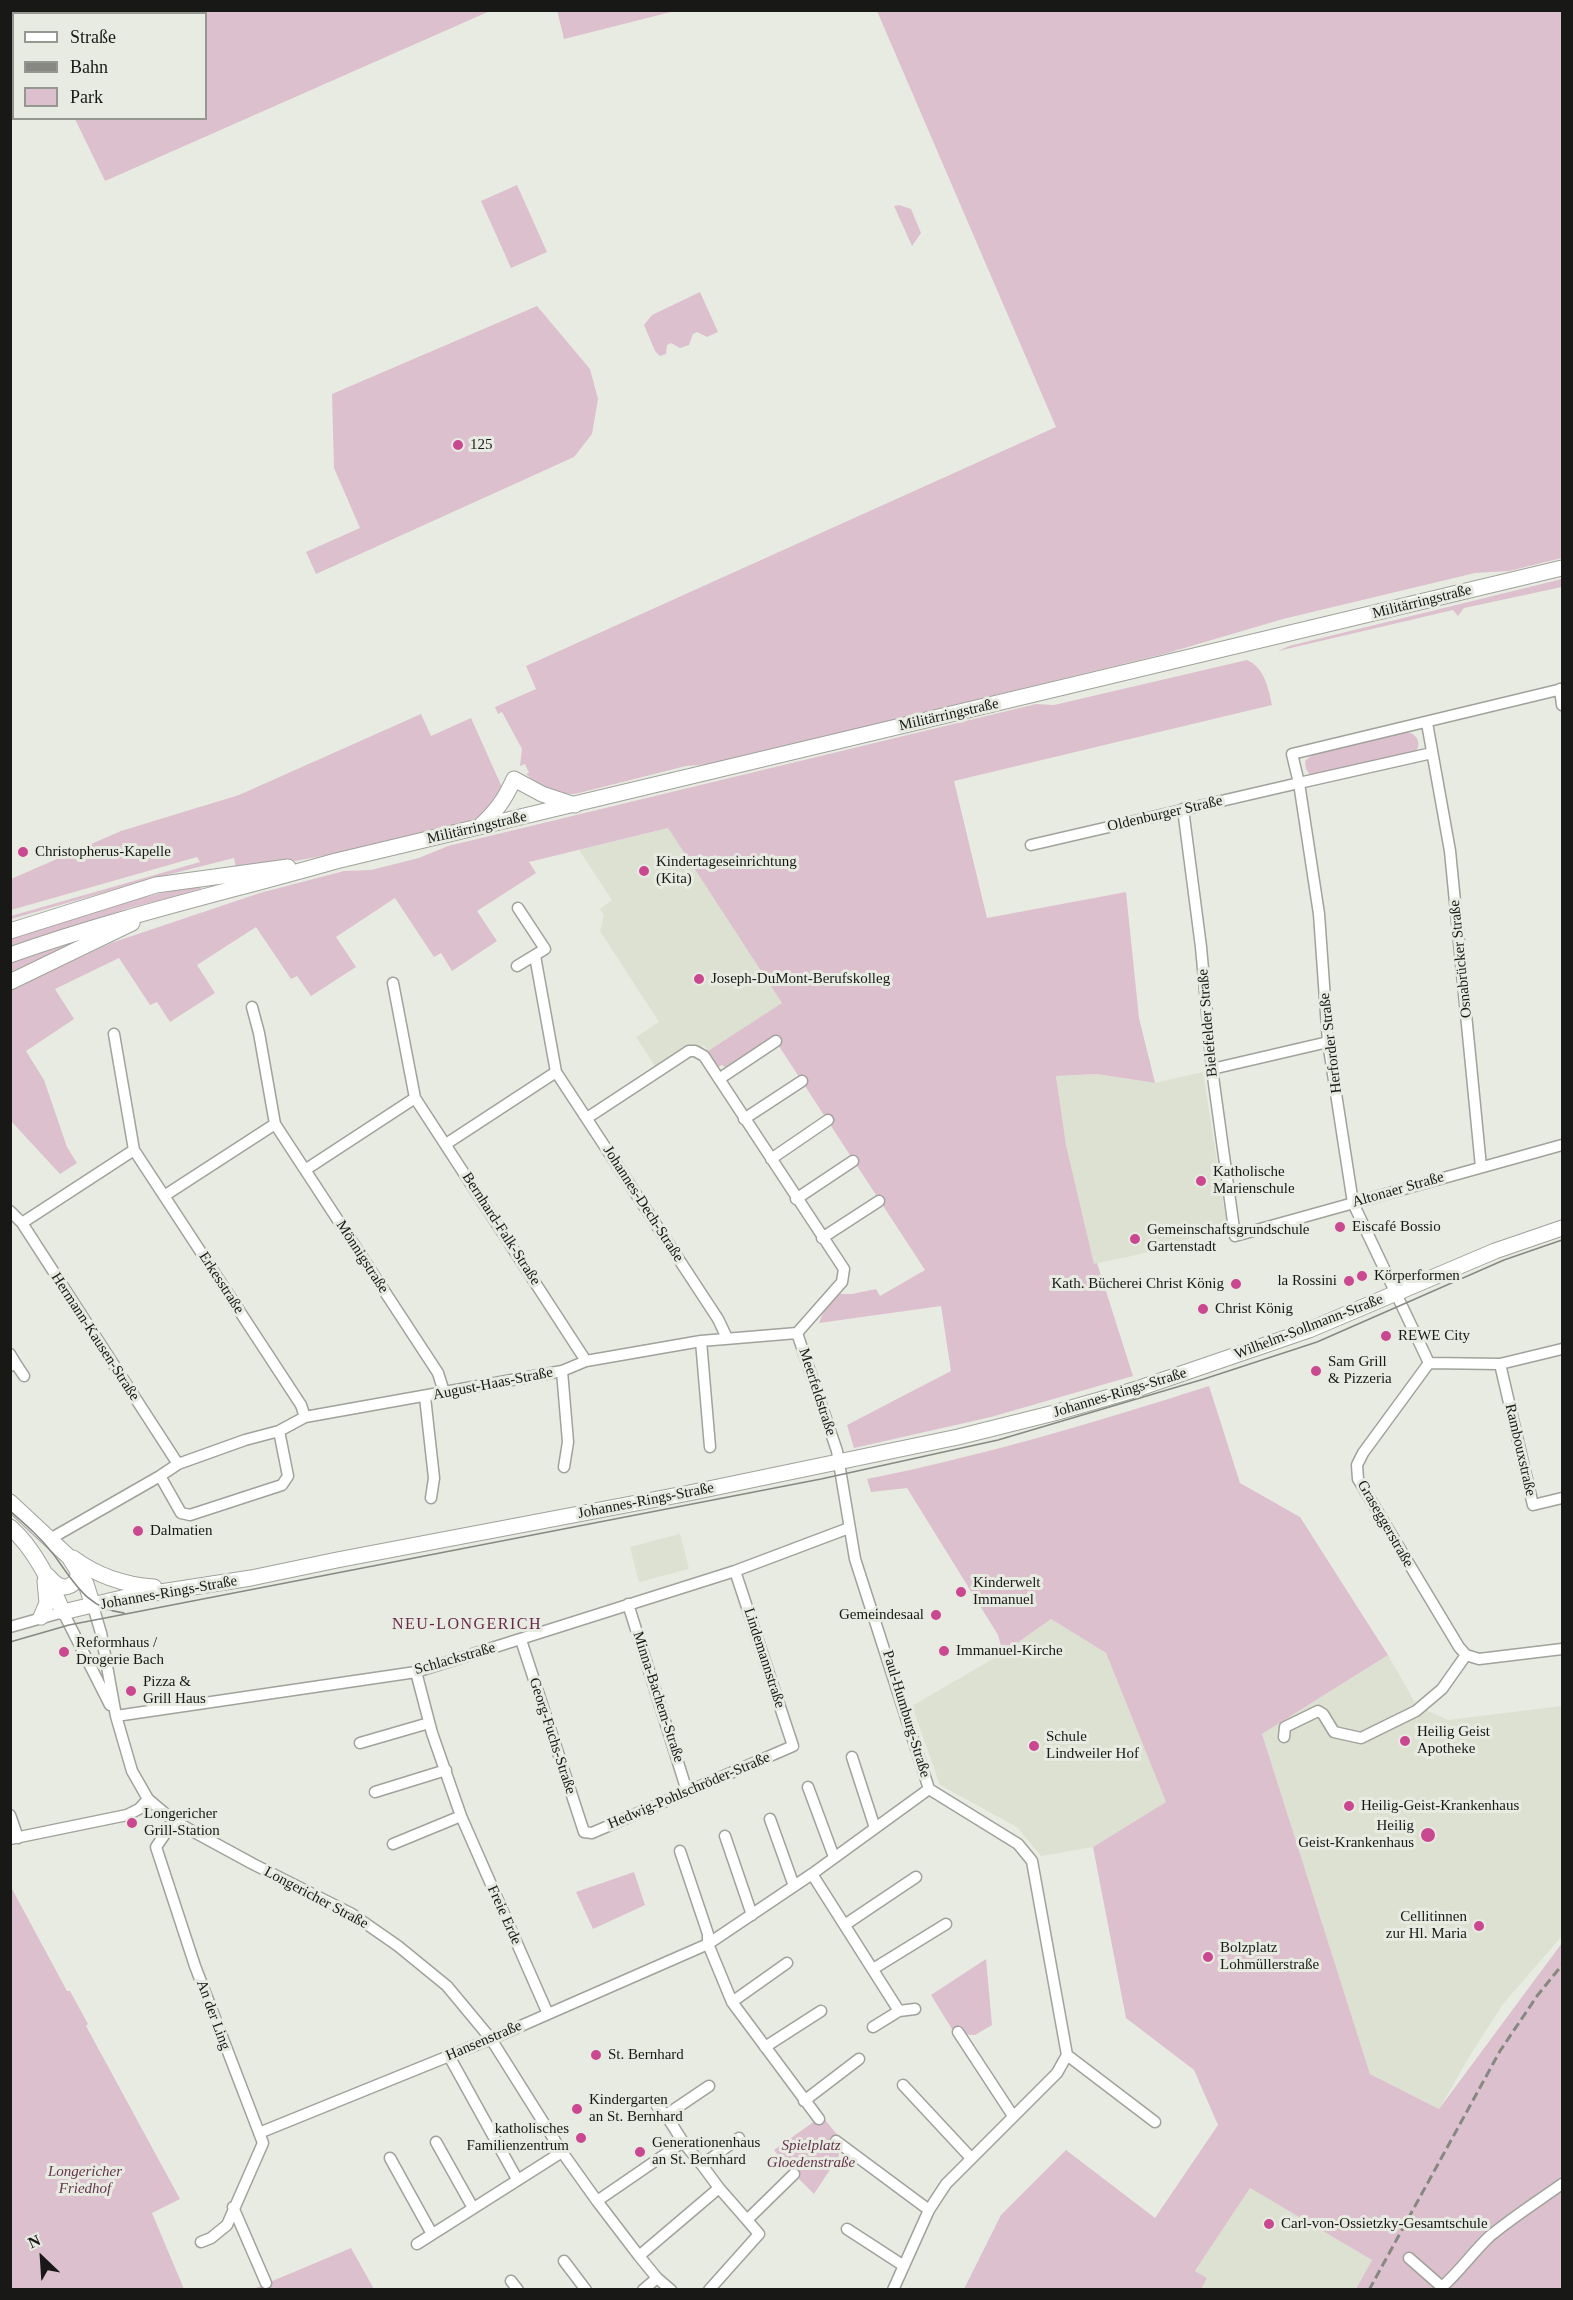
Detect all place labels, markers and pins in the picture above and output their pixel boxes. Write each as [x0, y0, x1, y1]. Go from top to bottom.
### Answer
place label: 125 [470, 436, 492, 454]
marker: 125 [451, 438, 465, 452]
place label: Christopherus-Kapelle [35, 843, 171, 861]
marker: Christopherus-Kapelle [16, 845, 30, 859]
place label: Kindertageseinrichtung (Kita) [656, 853, 797, 888]
marker: Kindertageseinrichtung (Kita) [637, 864, 651, 878]
place label: Joseph-DuMont-Berufskolleg [711, 970, 890, 988]
marker: Joseph-DuMont-Berufskolleg [692, 972, 706, 986]
place label: Katholische Marienschule [1213, 1163, 1295, 1198]
marker: Katholische Marienschule [1194, 1174, 1208, 1188]
place label: Eiscafé Bossio [1352, 1218, 1441, 1236]
marker: Eiscafé Bossio [1333, 1220, 1347, 1234]
place label: Gemeinschaftsgrundschule Gartenstadt [1147, 1221, 1309, 1256]
marker: Gemeinschaftsgrundschule Gartenstadt [1128, 1232, 1142, 1246]
place label: Körperformen [1374, 1267, 1460, 1285]
marker: Körperformen [1355, 1269, 1369, 1283]
place label: la Rossini [1277, 1272, 1337, 1290]
marker: la Rossini [1342, 1274, 1356, 1288]
place label: Kath. Bücherei Christ König [1052, 1275, 1224, 1293]
marker: Kath. Bücherei Christ König [1229, 1277, 1243, 1291]
place label: Christ König [1215, 1300, 1293, 1318]
marker: Christ König [1196, 1302, 1210, 1316]
place label: REWE City [1398, 1327, 1470, 1345]
marker: REWE City [1379, 1329, 1393, 1343]
place label: Sam Grill & Pizzeria [1328, 1353, 1392, 1388]
marker: Sam Grill & Pizzeria [1309, 1364, 1323, 1378]
place label: Dalmatien [150, 1522, 212, 1540]
marker: Dalmatien [131, 1524, 145, 1538]
place label: Kinderwelt Immanuel [973, 1574, 1040, 1609]
marker: Kinderwelt Immanuel [954, 1585, 968, 1599]
place label: Gemeindesaal [839, 1606, 924, 1624]
marker: Gemeindesaal [929, 1608, 943, 1622]
place label: Reformhaus / Drogerie Bach [76, 1634, 164, 1669]
place label: Immanuel-Kirche [956, 1642, 1063, 1660]
marker: Immanuel-Kirche [937, 1644, 951, 1658]
marker: Reformhaus / Drogerie Bach [57, 1645, 71, 1659]
place label: Pizza & Grill Haus [143, 1673, 206, 1708]
marker: Pizza & Grill Haus [124, 1684, 138, 1698]
place label: Heilig Geist Apotheke [1417, 1723, 1490, 1758]
place label: Schule Lindweiler Hof [1046, 1728, 1139, 1763]
marker: Heilig Geist Apotheke [1398, 1734, 1412, 1748]
marker: Schule Lindweiler Hof [1027, 1739, 1041, 1753]
place label: Heilig-Geist-Krankenhaus [1361, 1797, 1519, 1815]
marker: Heilig-Geist-Krankenhaus [1342, 1799, 1356, 1813]
place label: Longericher Grill-Station [144, 1805, 220, 1840]
marker: Longericher Grill-Station [125, 1816, 139, 1830]
place label: Heilig Geist-Krankenhaus [1298, 1817, 1414, 1852]
marker: Heilig Geist-Krankenhaus [1419, 1826, 1437, 1844]
place label: Cellitinnen zur Hl. Maria [1386, 1908, 1467, 1943]
marker: Cellitinnen zur Hl. Maria [1472, 1919, 1486, 1933]
place label: Bolzplatz Lohmüllerstraße [1220, 1939, 1319, 1974]
marker: Bolzplatz Lohmüllerstraße [1201, 1950, 1215, 1964]
place label: St. Bernhard [608, 2046, 684, 2064]
marker: St. Bernhard [589, 2048, 603, 2062]
place label: Kindergarten an St. Bernhard [589, 2091, 683, 2126]
marker: Kindergarten an St. Bernhard [570, 2102, 584, 2116]
place label: katholisches Familienzentrum [467, 2120, 569, 2155]
marker: katholisches Familienzentrum [574, 2131, 588, 2145]
place label: Generationenhaus an St. Bernhard [652, 2134, 760, 2169]
marker: Generationenhaus an St. Bernhard [633, 2145, 647, 2159]
place label: Carl-von-Ossietzky-Gesamtschule [1281, 2215, 1488, 2233]
marker: Carl-von-Ossietzky-Gesamtschule [1262, 2217, 1276, 2231]

